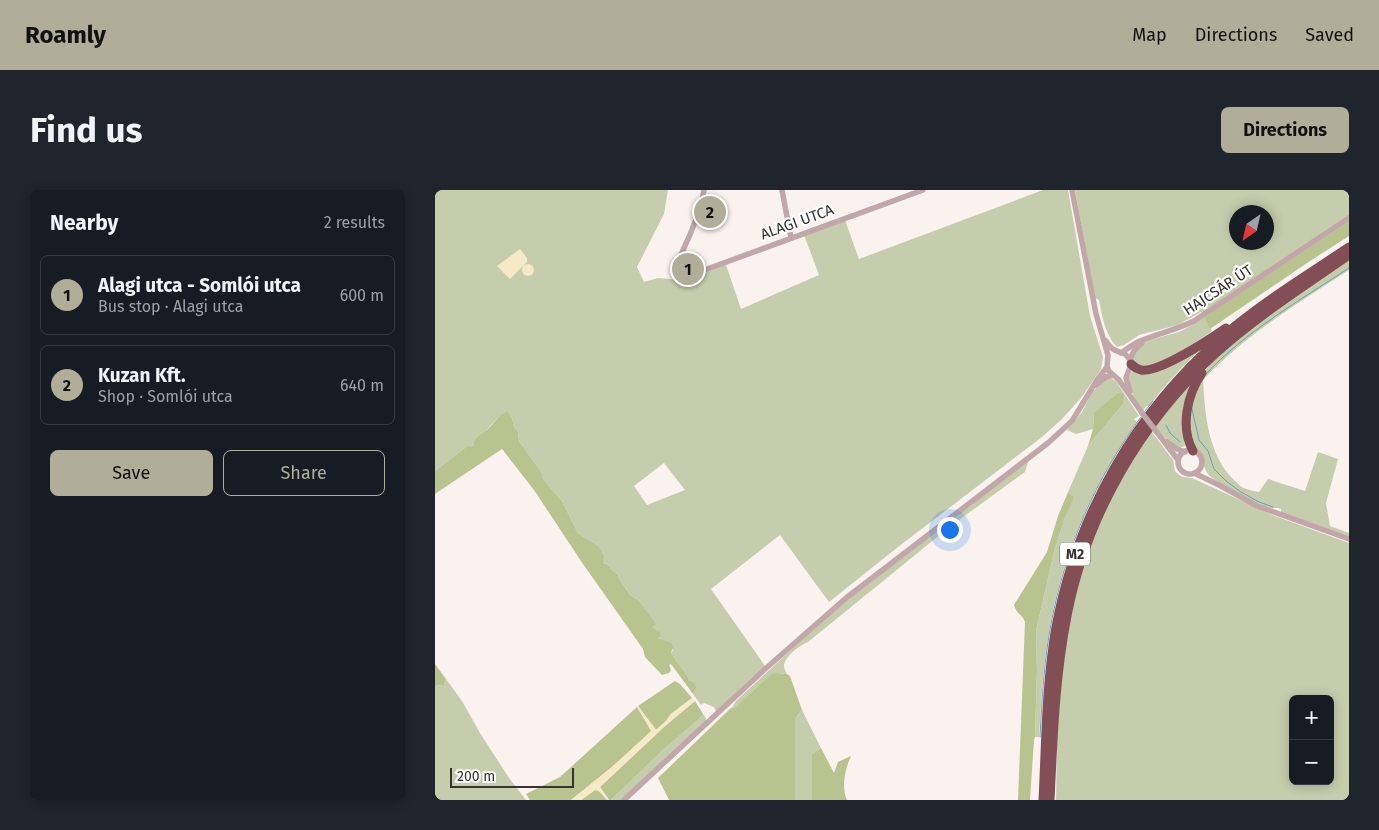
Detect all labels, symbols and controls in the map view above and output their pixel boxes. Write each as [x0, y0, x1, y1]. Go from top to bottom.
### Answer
text: Roamly [25, 21, 106, 49]
text: Map [1132, 24, 1167, 46]
text: Directions [1195, 24, 1277, 46]
text: Saved [1305, 24, 1354, 46]
button: Directions [1221, 107, 1349, 153]
text: Find us [30, 109, 142, 151]
pin: 2 [694, 193, 726, 231]
street label: ALAGI UTCA [758, 200, 836, 244]
north arrow [1229, 205, 1274, 250]
text: Nearby [50, 210, 118, 236]
text: 2 results [324, 213, 385, 232]
pin: 1 [672, 250, 704, 288]
street label: HAJCSÁR ÚT [1180, 261, 1256, 319]
text: Alagi utca - Somlói utca [98, 274, 301, 297]
text: 1 [63, 286, 71, 305]
text: 600 m [340, 286, 384, 305]
text: Bus stop · Alagi utca [98, 297, 243, 316]
text: Kuzan Kft. [98, 364, 185, 387]
text: 2 [63, 376, 71, 395]
text: 640 m [340, 376, 384, 395]
text: Shop · Somlói utca [98, 387, 233, 406]
button: Save [50, 450, 213, 496]
button: Share [223, 450, 385, 496]
your location [937, 517, 963, 543]
road number: M2 [1060, 542, 1090, 566]
map controls [1289, 695, 1334, 785]
button: + [1289, 695, 1334, 740]
button: − [1289, 740, 1334, 785]
scale bar [450, 765, 574, 788]
text: 200 m [457, 768, 495, 785]

